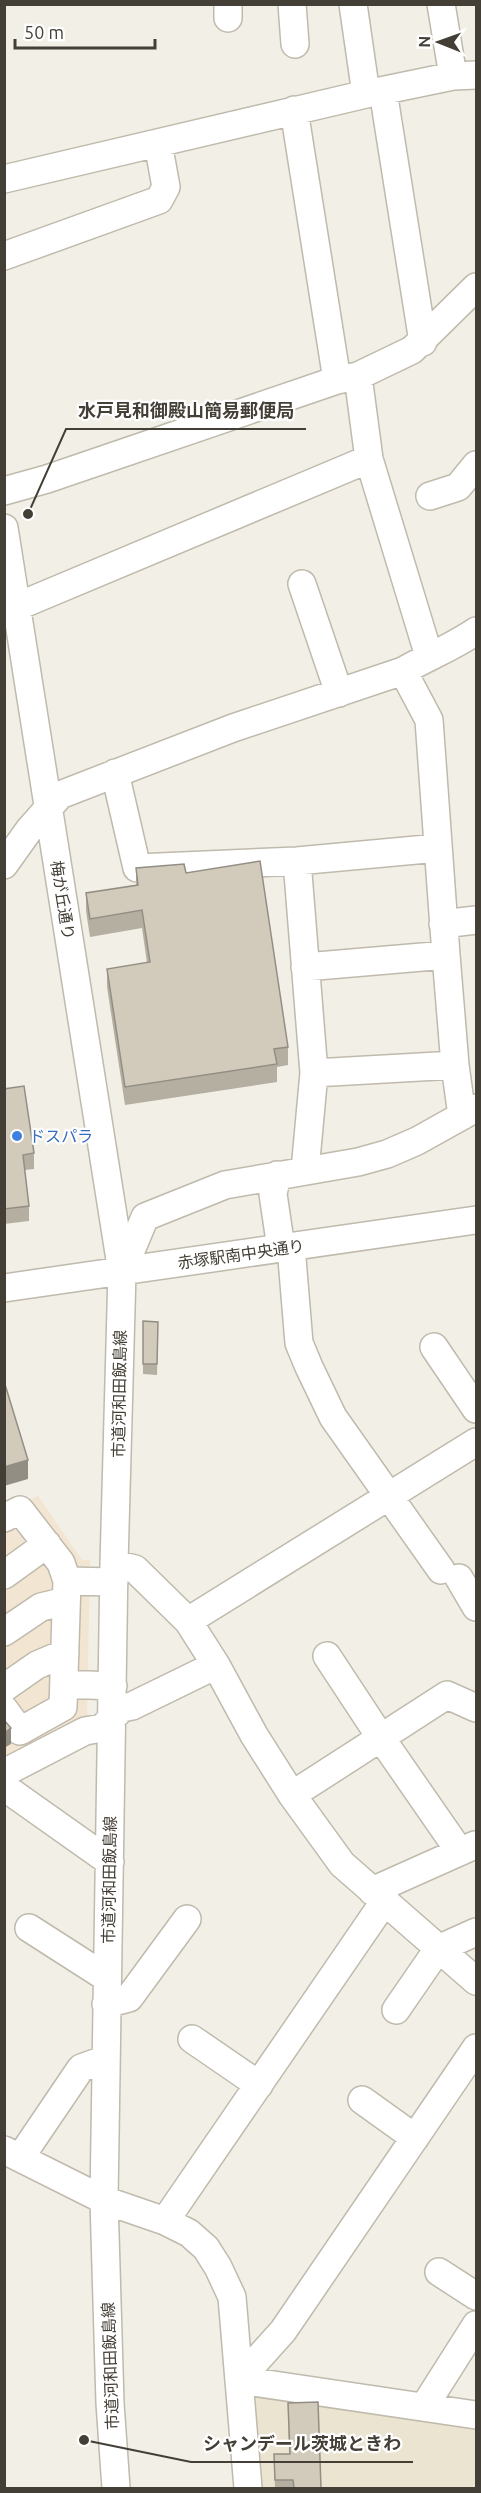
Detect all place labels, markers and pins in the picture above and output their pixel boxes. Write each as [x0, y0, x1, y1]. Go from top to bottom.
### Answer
callout: 水戸見和御殿山簡易郵便局 [66, 393, 306, 429]
place label: ドスパラ [29, 1127, 93, 1145]
marker: ドスパラ [10, 1129, 24, 1143]
callout: シャンデール茨城ときわ [191, 2426, 413, 2462]

